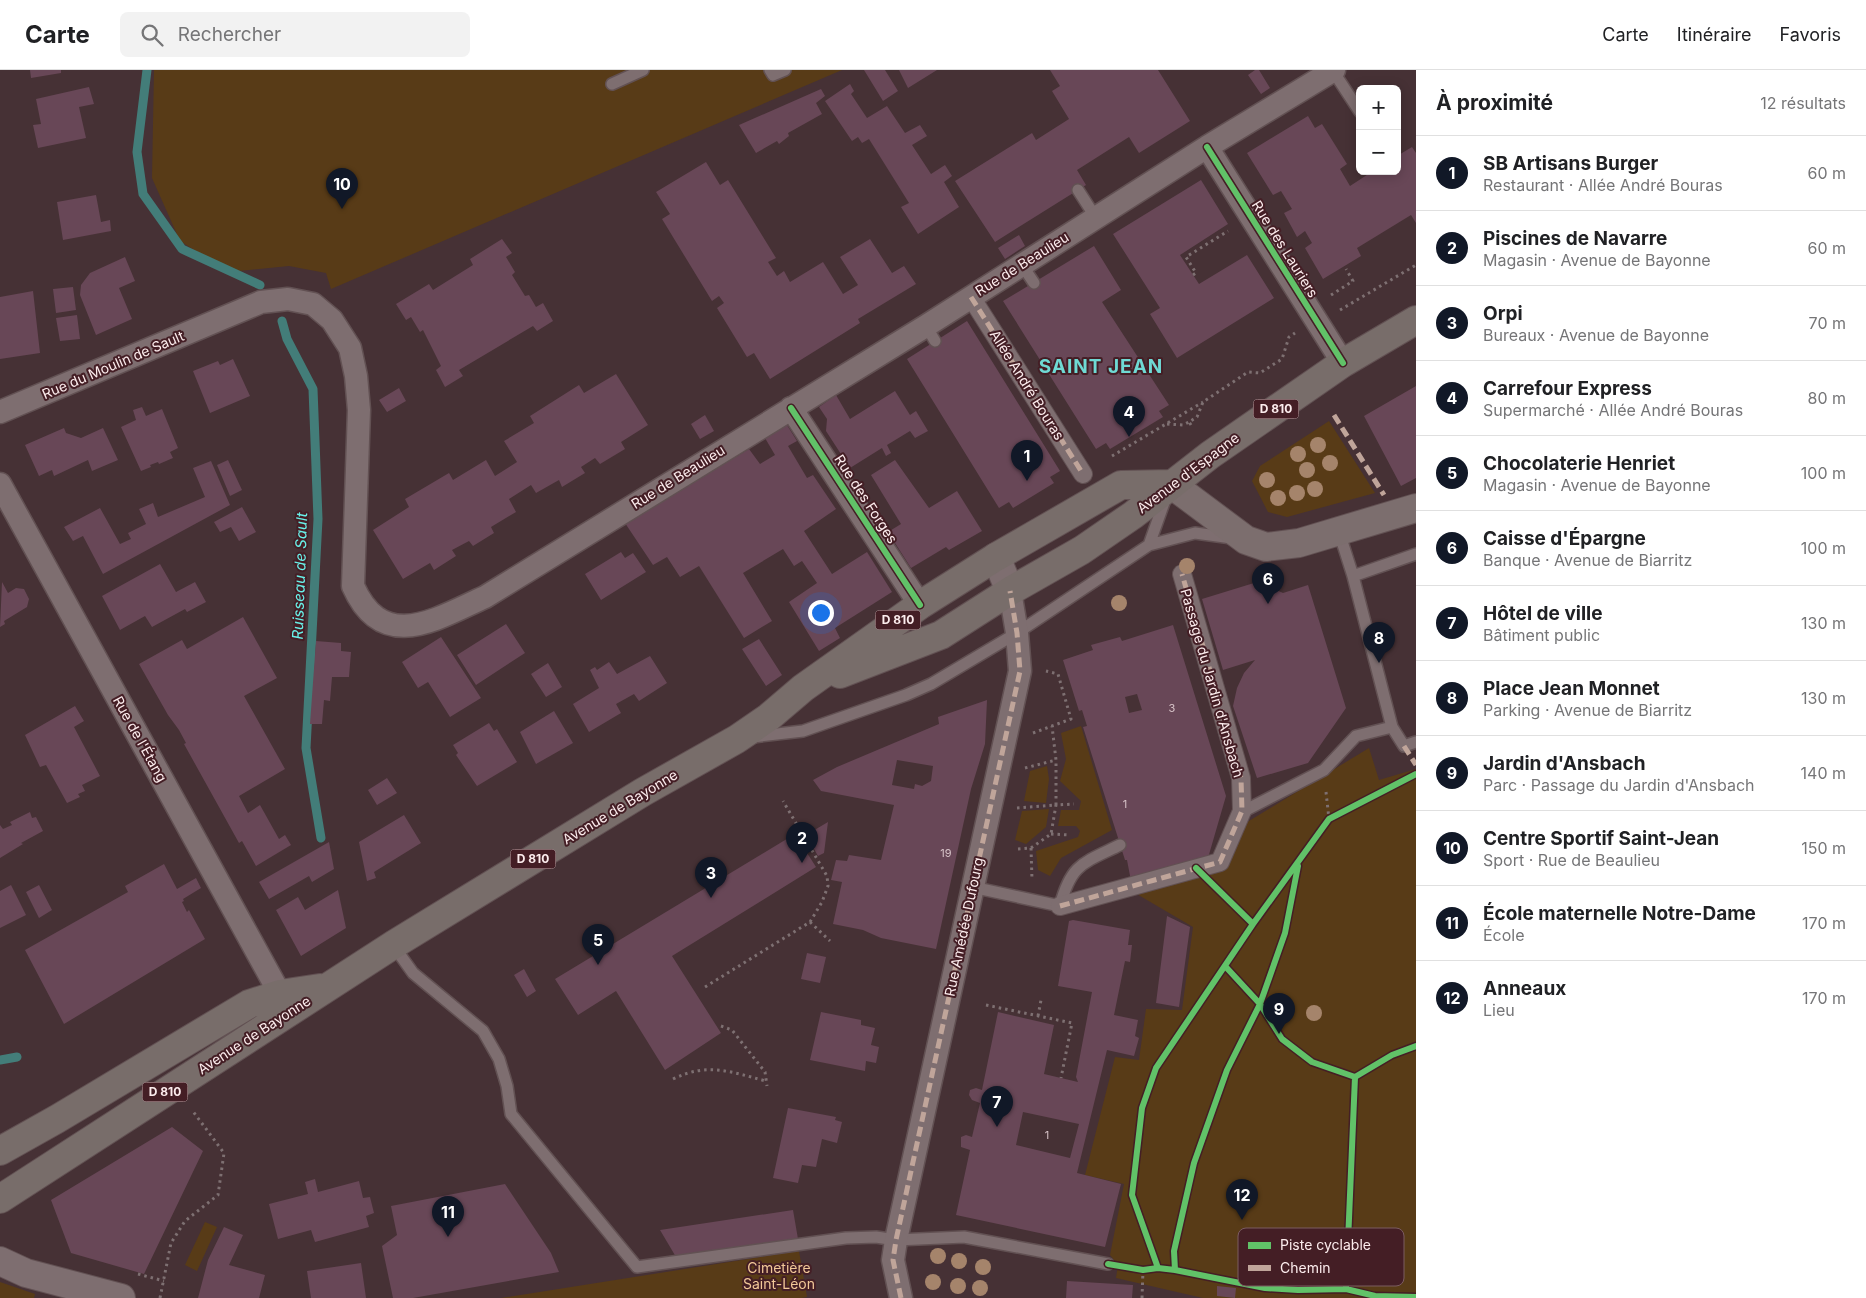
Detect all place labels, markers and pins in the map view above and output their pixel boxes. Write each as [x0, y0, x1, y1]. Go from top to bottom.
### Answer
pin: 10 [326, 168, 358, 209]
pin: 4 [1113, 396, 1145, 437]
pin: 1 [1011, 440, 1043, 481]
pin: 6 [1252, 563, 1284, 604]
pin: 8 [1363, 622, 1395, 663]
pin: 2 [786, 822, 818, 863]
pin: 3 [695, 857, 727, 898]
pin: 5 [582, 924, 614, 965]
pin: 9 [1263, 993, 1295, 1034]
pin: 7 [981, 1086, 1013, 1127]
pin: 12 [1226, 1179, 1258, 1220]
pin: 11 [432, 1196, 464, 1237]

